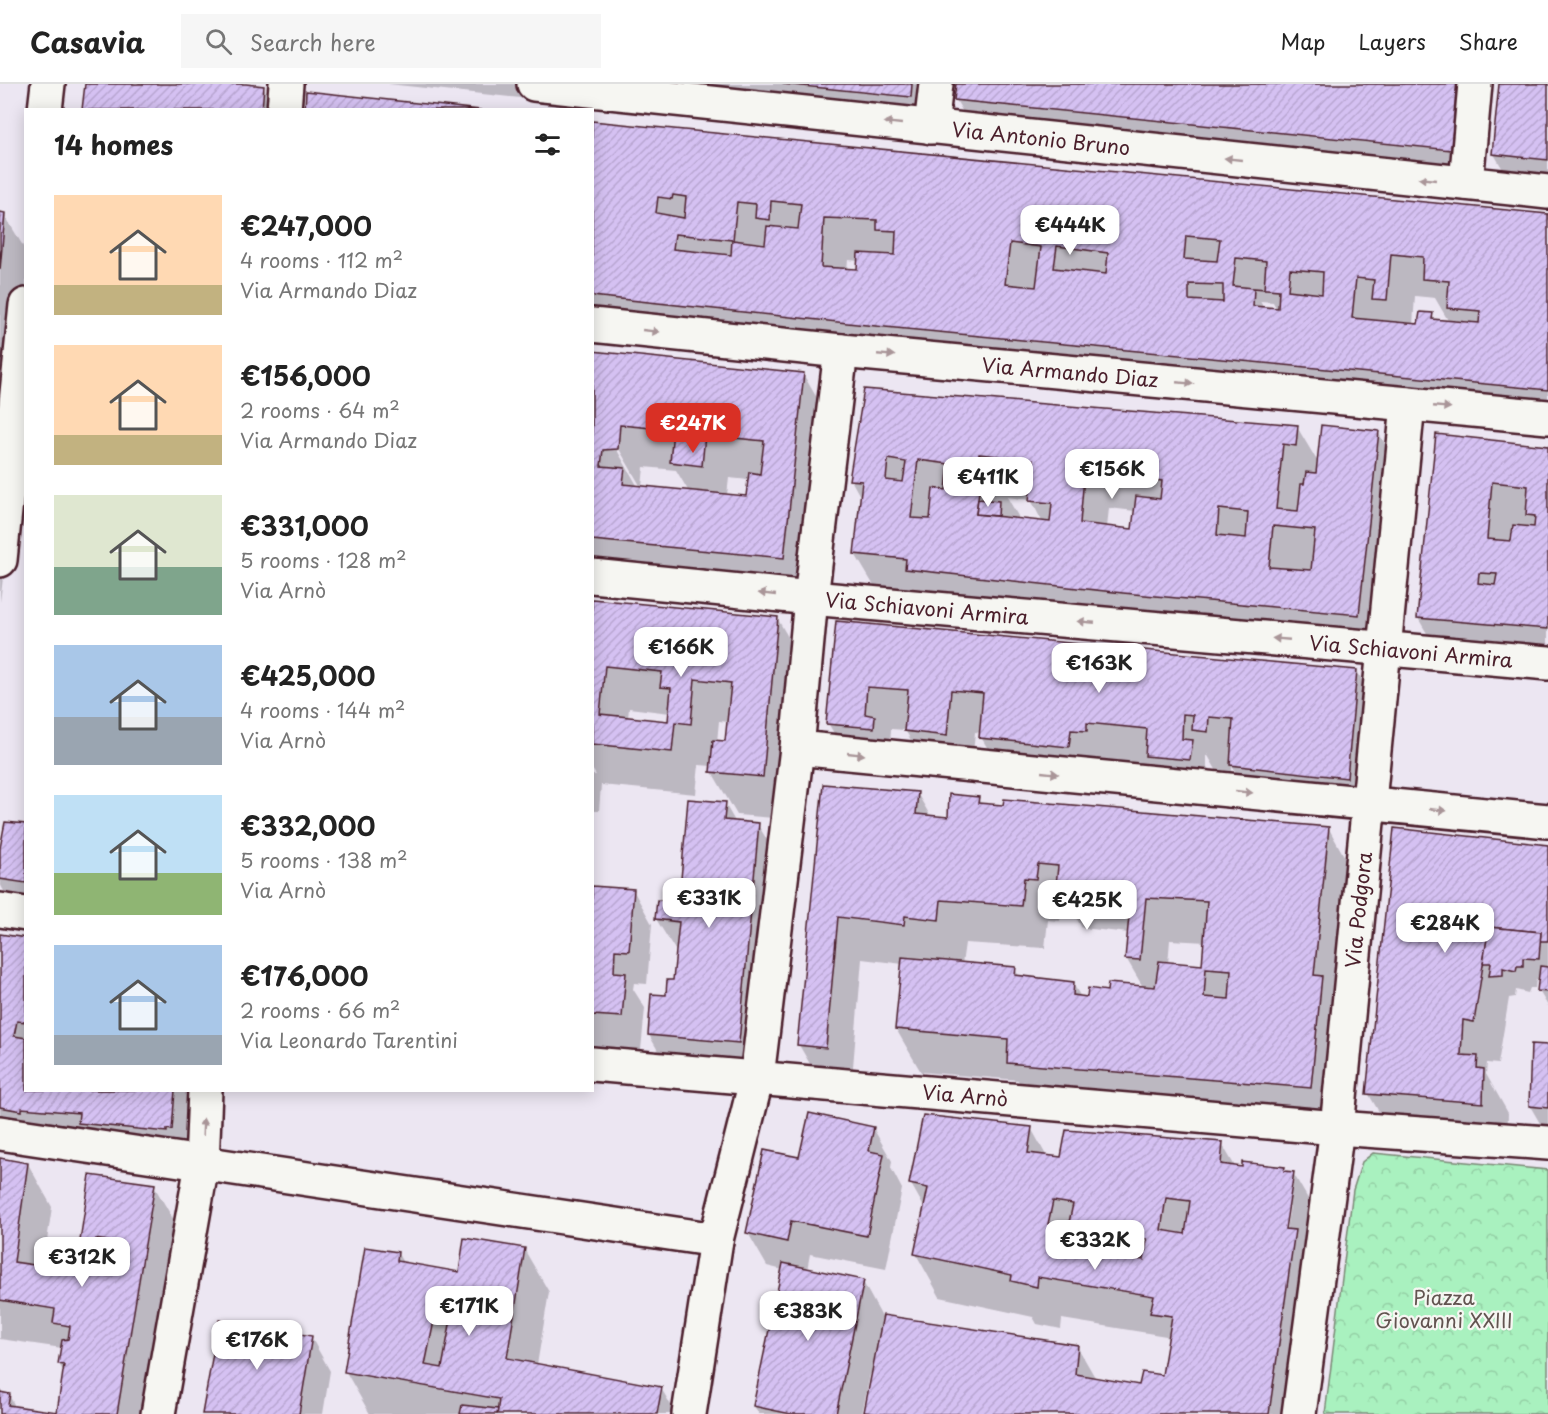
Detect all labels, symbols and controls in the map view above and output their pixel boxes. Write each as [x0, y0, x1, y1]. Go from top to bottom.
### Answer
search box [181, 14, 601, 68]
text: Casavia [30, 20, 145, 63]
icon: search [202, 25, 235, 58]
text: Search here [250, 25, 376, 58]
text: Map [1281, 25, 1325, 57]
text: Layers [1358, 25, 1426, 57]
text: Share [1459, 25, 1518, 57]
street label: Via Antonio Bruno [950, 114, 1132, 162]
one-way arrow [884, 118, 903, 128]
text: 14 homes [54, 125, 173, 164]
icon: filters [531, 128, 564, 161]
one-way arrow [1224, 154, 1243, 164]
one-way arrow [1418, 174, 1437, 184]
pin: €444K [1028, 205, 1112, 256]
text: €247,000 [240, 206, 372, 245]
text: €444K [1034, 209, 1106, 239]
icon: home [102, 219, 174, 291]
text: 4 rooms · 112 m² [240, 245, 403, 275]
text: Via Armando Diaz [240, 275, 417, 305]
one-way arrow [641, 326, 660, 336]
street label: Via Armando Diaz [980, 349, 1160, 395]
one-way arrow [877, 350, 896, 360]
text: €156,000 [240, 356, 371, 395]
icon: home [102, 369, 174, 441]
one-way arrow [1176, 378, 1195, 388]
text: 2 rooms · 64 m² [240, 395, 400, 425]
one-way arrow [1433, 402, 1452, 412]
pin: €247K [651, 403, 735, 454]
text: €247K [660, 407, 726, 437]
text: Via Armando Diaz [240, 425, 417, 455]
pin: €156K [1070, 449, 1154, 500]
text: €156K [1079, 453, 1145, 483]
pin: €411K [946, 457, 1030, 508]
text: €411K [957, 461, 1019, 491]
text: €331,000 [240, 506, 369, 545]
icon: home [102, 519, 174, 591]
text: 5 rooms · 128 m² [240, 545, 406, 575]
text: Via Arnò [240, 575, 326, 605]
street label: Via Schiavoni Armira [824, 584, 1030, 632]
one-way arrow [757, 589, 776, 599]
one-way arrow [1077, 617, 1096, 627]
pin: €166K [639, 627, 723, 678]
street label: Via Schiavoni Armira [1308, 627, 1514, 675]
text: €166K [648, 631, 714, 661]
one-way arrow [1271, 634, 1290, 644]
pin: €163K [1057, 643, 1141, 694]
text: €163K [1066, 647, 1132, 677]
text: €425,000 [240, 656, 375, 695]
icon: home [102, 669, 174, 741]
text: 4 rooms · 144 m² [240, 695, 405, 725]
text: Via Arnò [240, 725, 326, 755]
one-way arrow [846, 749, 865, 759]
one-way arrow [1040, 768, 1059, 778]
one-way arrow [1234, 787, 1253, 797]
one-way arrow [1428, 805, 1447, 815]
text: €332,000 [240, 806, 375, 845]
icon: home [102, 819, 174, 891]
text: 5 rooms · 138 m² [240, 845, 408, 875]
street label: Via Podgora [1337, 850, 1379, 970]
text: Via Arnò [240, 875, 326, 905]
pin: €331K [667, 878, 751, 929]
pin: €425K [1045, 880, 1129, 931]
text: €331K [677, 882, 741, 912]
text: €425K [1052, 884, 1122, 914]
pin: €284K [1403, 903, 1487, 954]
text: €284K [1410, 907, 1480, 937]
text: €176,000 [240, 956, 368, 995]
icon: home [102, 969, 174, 1041]
text: 2 rooms · 66 m² [240, 995, 400, 1025]
text: Via Leonardo Tarentini [240, 1025, 458, 1055]
street label: Via Arnò [921, 1076, 1009, 1114]
one-way arrow [199, 1118, 208, 1137]
pin: €332K [1053, 1220, 1137, 1271]
text: €332K [1059, 1224, 1131, 1254]
pin: €312K [40, 1237, 124, 1288]
text: €312K [48, 1241, 116, 1271]
park label: Piazza Giovanni XXIII [1375, 1282, 1513, 1335]
pin: €171K [427, 1286, 511, 1337]
text: €171K [439, 1290, 499, 1320]
pin: €383K [766, 1291, 850, 1342]
text: €383K [774, 1295, 842, 1325]
pin: €176K [215, 1320, 299, 1371]
text: €176K [225, 1324, 289, 1354]

